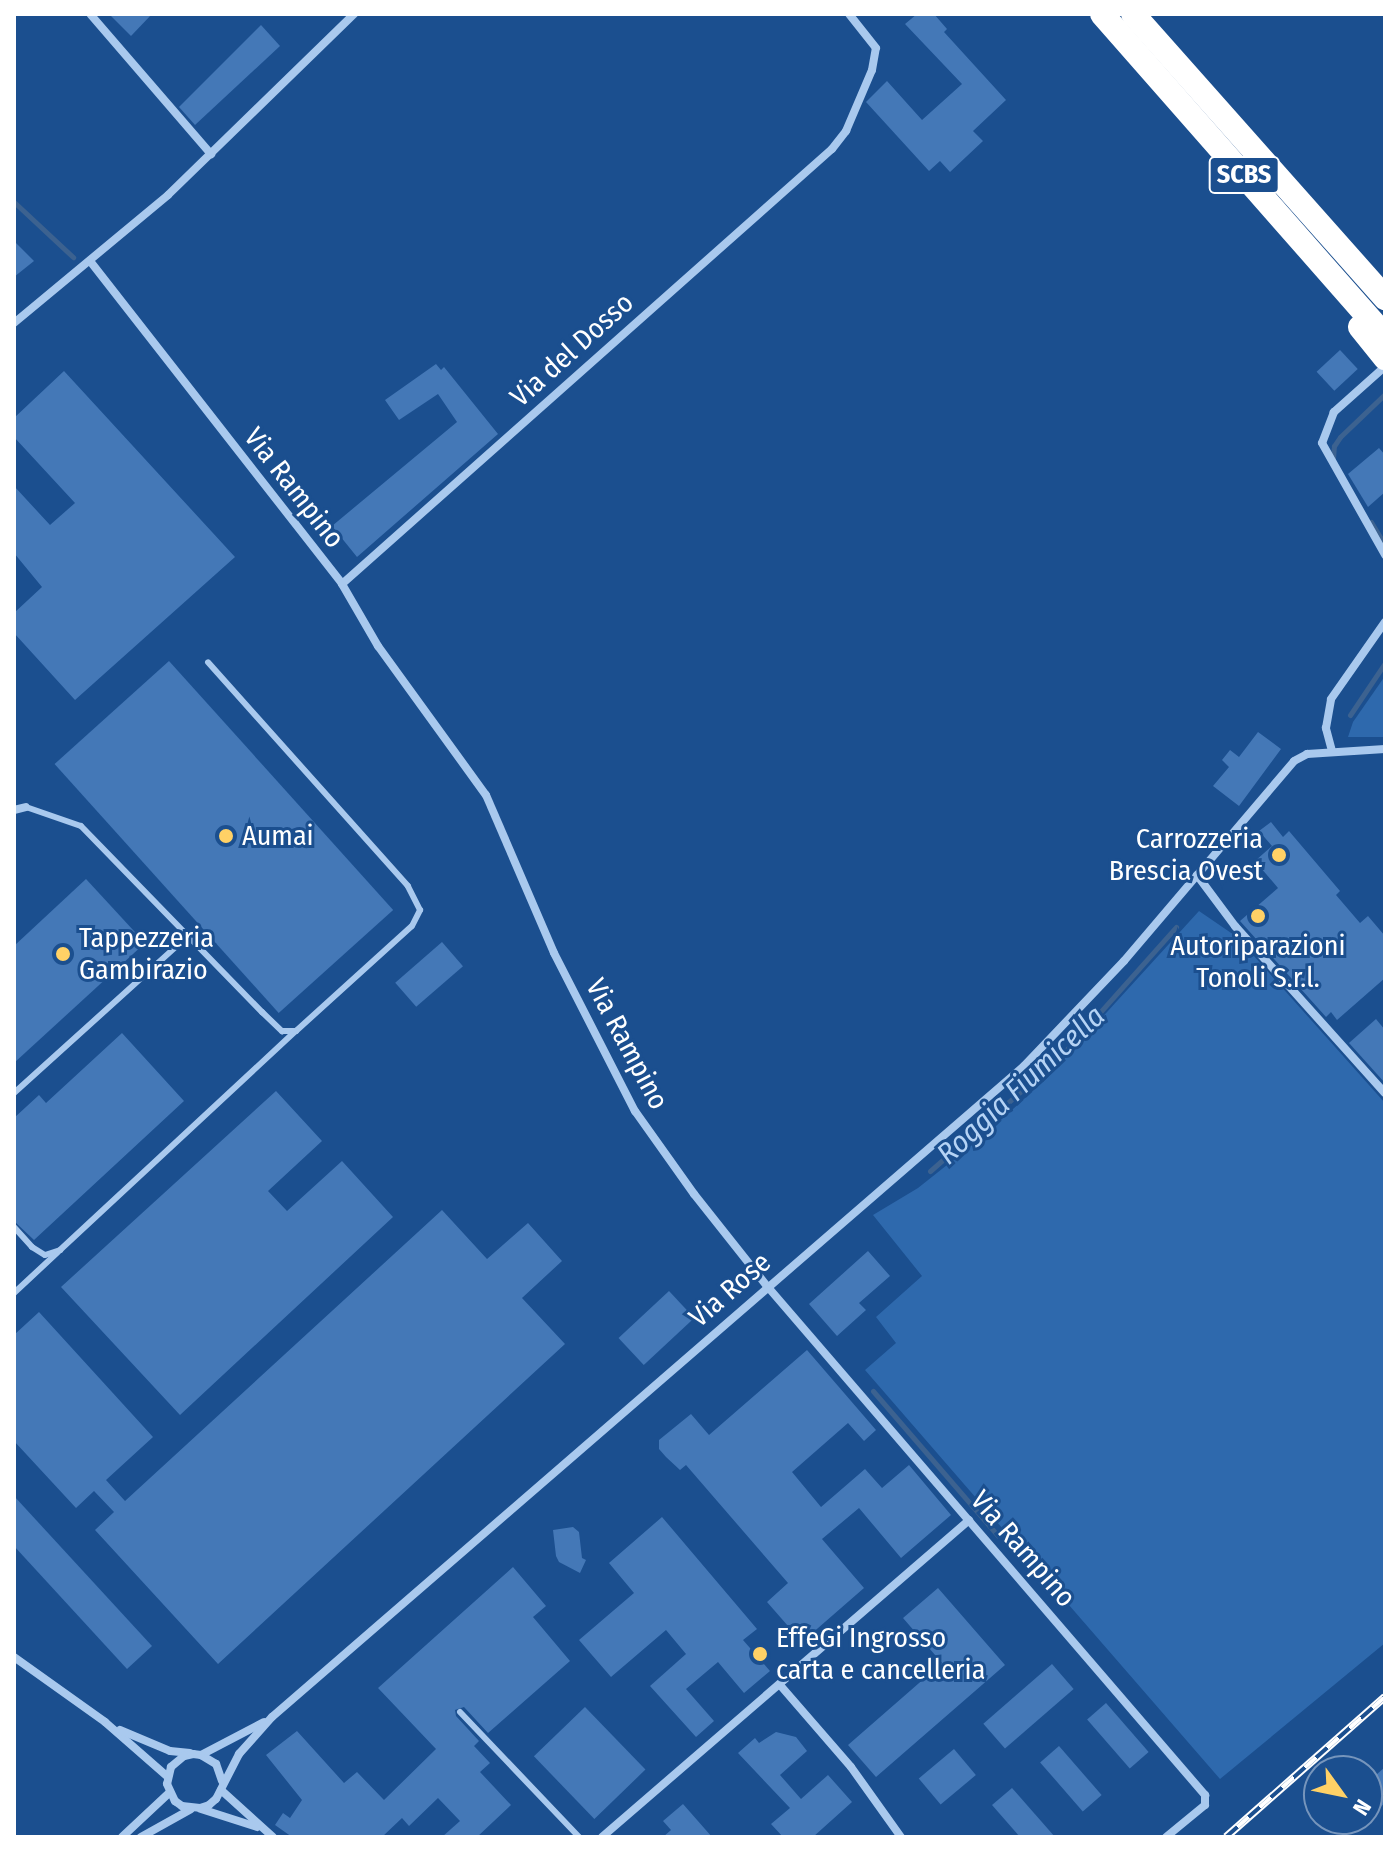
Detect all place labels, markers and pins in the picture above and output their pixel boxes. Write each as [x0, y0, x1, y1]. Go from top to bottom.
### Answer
place label: Aumai [242, 819, 314, 853]
place label: Carrozzeria Brescia Ovest [1109, 822, 1263, 888]
marker: Aumai [217, 827, 235, 845]
marker: Carrozzeria Brescia Ovest [1270, 846, 1288, 864]
marker: Autoriparazioni Tonoli S.r.l. [1249, 907, 1267, 925]
place label: Tappezzeria Gambirazio [79, 921, 214, 987]
place label: Autoriparazioni Tonoli S.r.l. [1170, 929, 1346, 995]
marker: Tappezzeria Gambirazio [54, 945, 72, 963]
place label: EffeGi Ingrosso carta e cancelleria [776, 1621, 985, 1687]
marker: EffeGi Ingrosso carta e cancelleria [751, 1645, 769, 1663]

